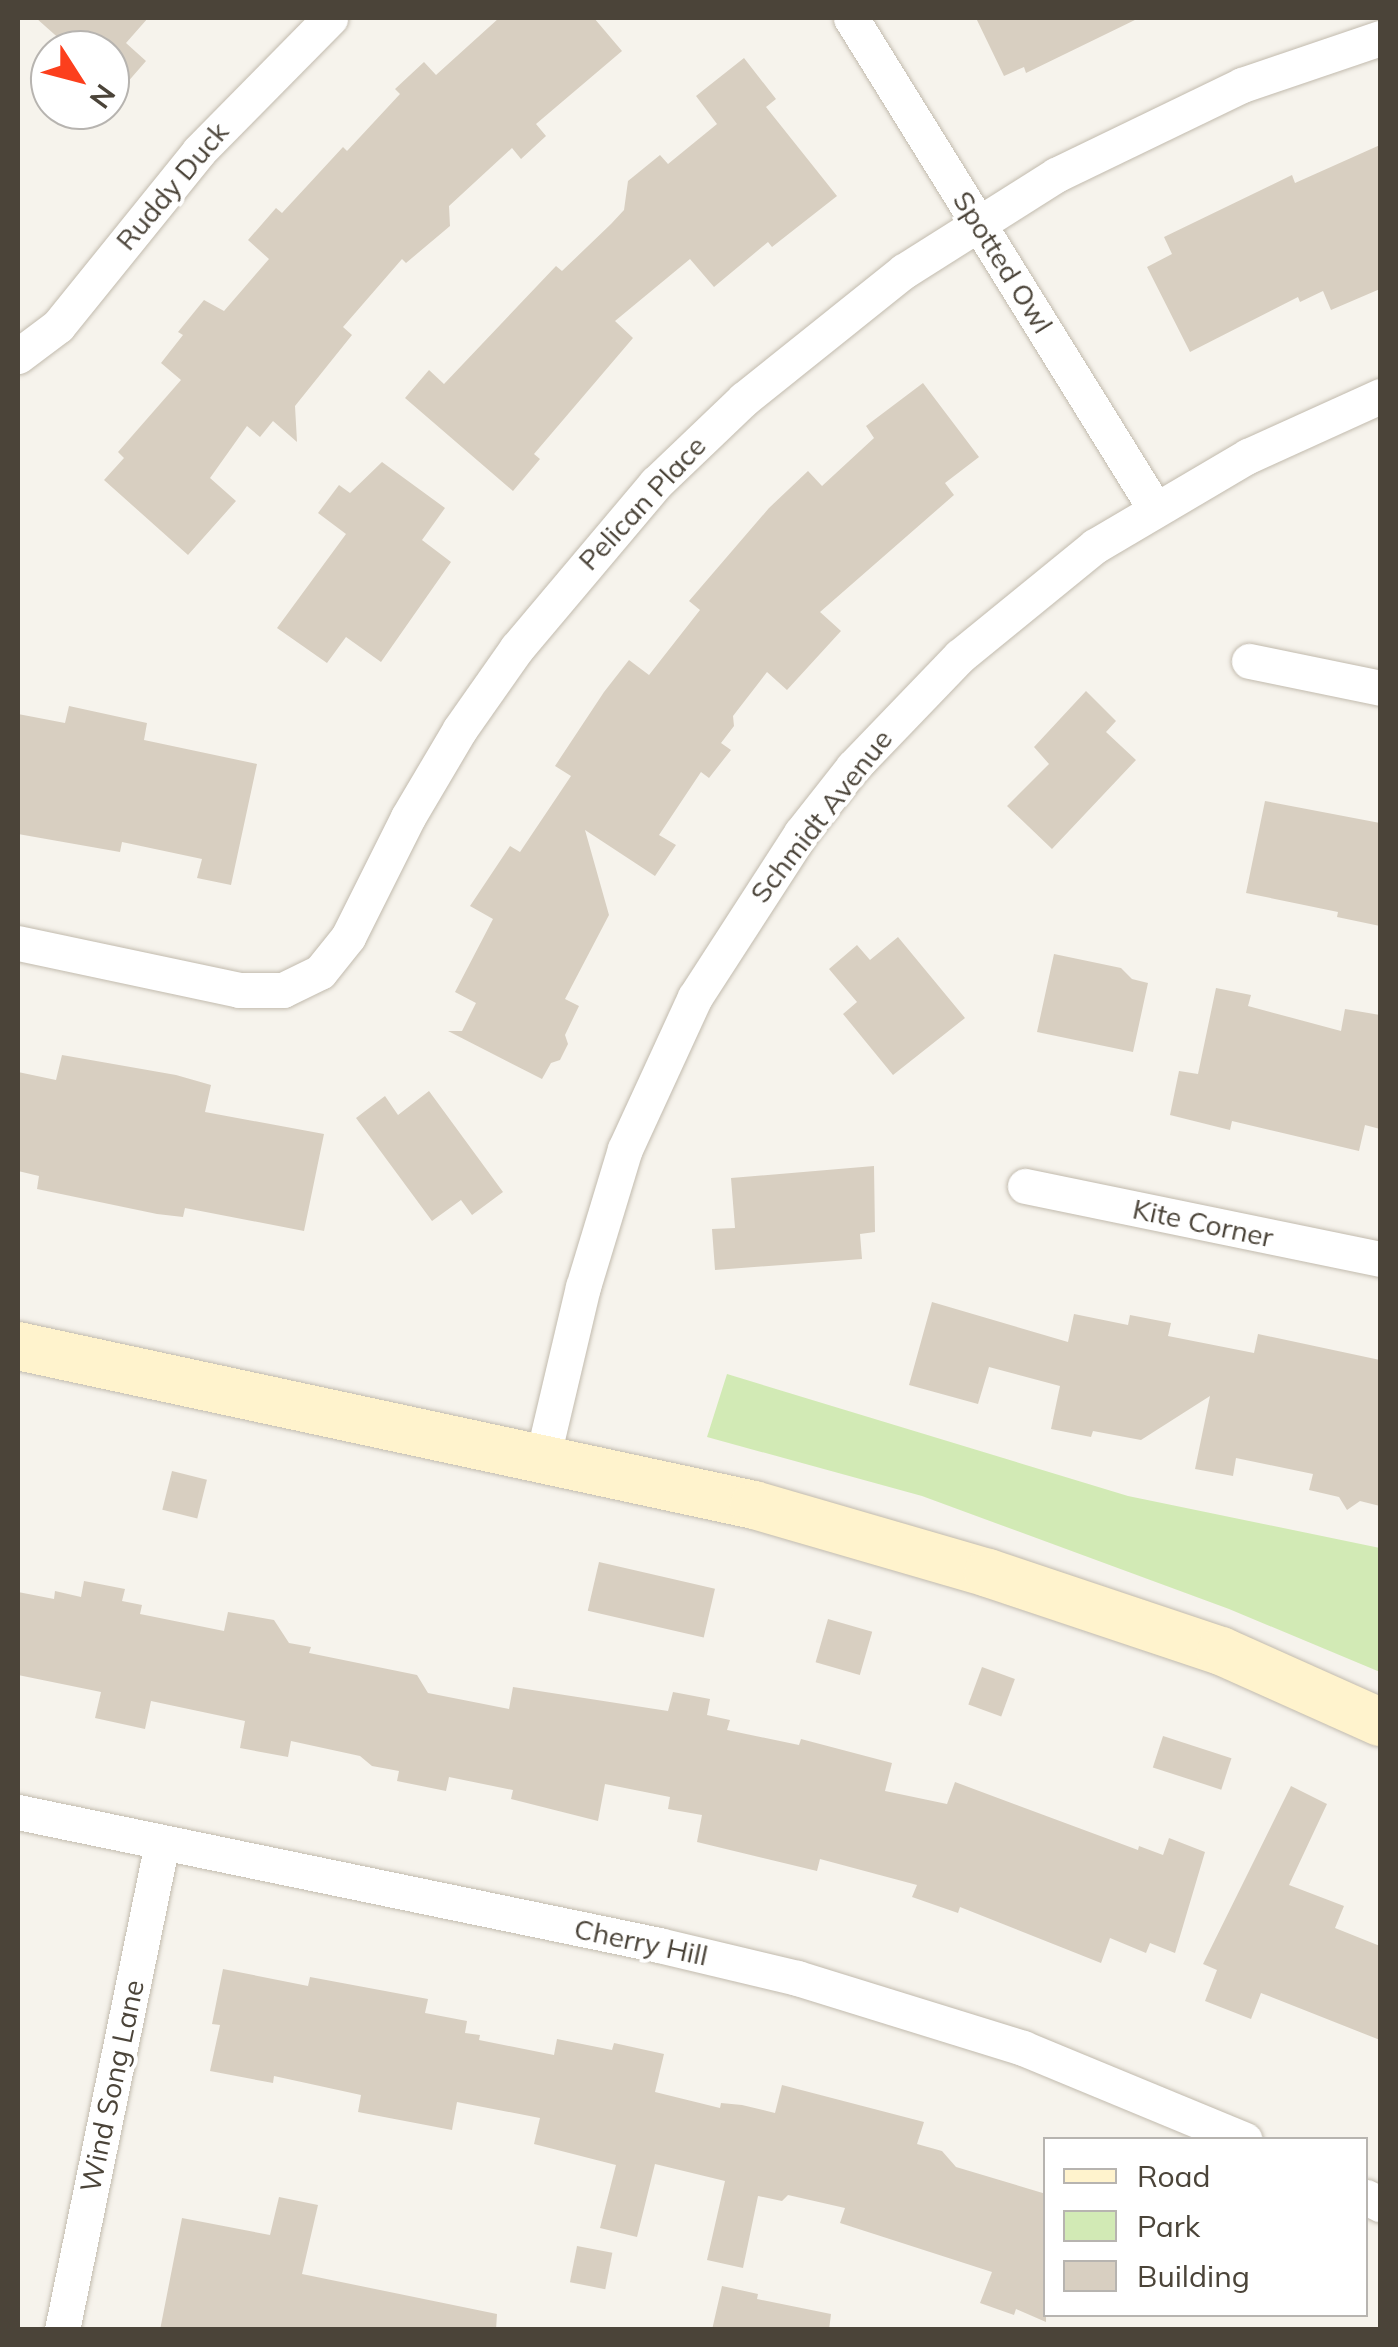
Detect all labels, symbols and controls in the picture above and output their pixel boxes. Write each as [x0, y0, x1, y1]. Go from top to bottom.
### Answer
north arrow [30, 30, 130, 130]
text: N [83, 78, 123, 116]
street label: Ruddy Duck [109, 115, 235, 257]
street label: Spotted Owl [946, 185, 1060, 339]
street label: Pelican Place [571, 429, 713, 577]
street label: Schmidt Avenue [743, 723, 899, 909]
street label: Kite Corner [1130, 1192, 1276, 1254]
street label: Cherry Hill [571, 1911, 711, 1973]
street label: Wind Song Lane [73, 1977, 151, 2195]
legend [1043, 2137, 1368, 2317]
text: Road [1137, 2157, 1211, 2195]
text: Park [1137, 2207, 1200, 2245]
text: Building [1137, 2257, 1250, 2295]

